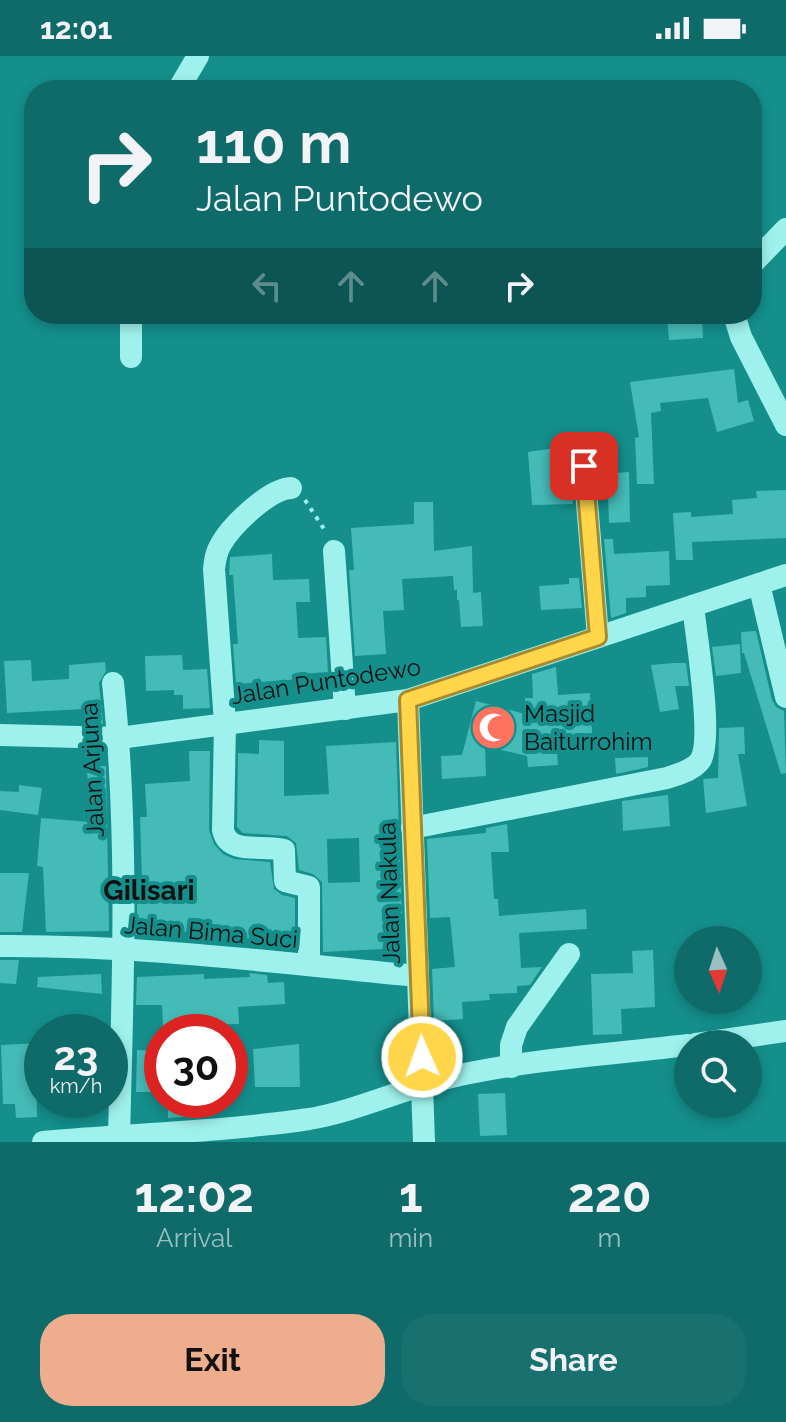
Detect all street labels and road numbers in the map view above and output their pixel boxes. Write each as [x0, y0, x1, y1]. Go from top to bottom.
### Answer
street label: Jalan Puntodewo [229, 652, 423, 710]
street label: Jalan Arjuna [74, 702, 110, 838]
street label: Jalan Nakula [372, 821, 406, 965]
street label: Jalan Bima Suci [123, 910, 299, 954]

